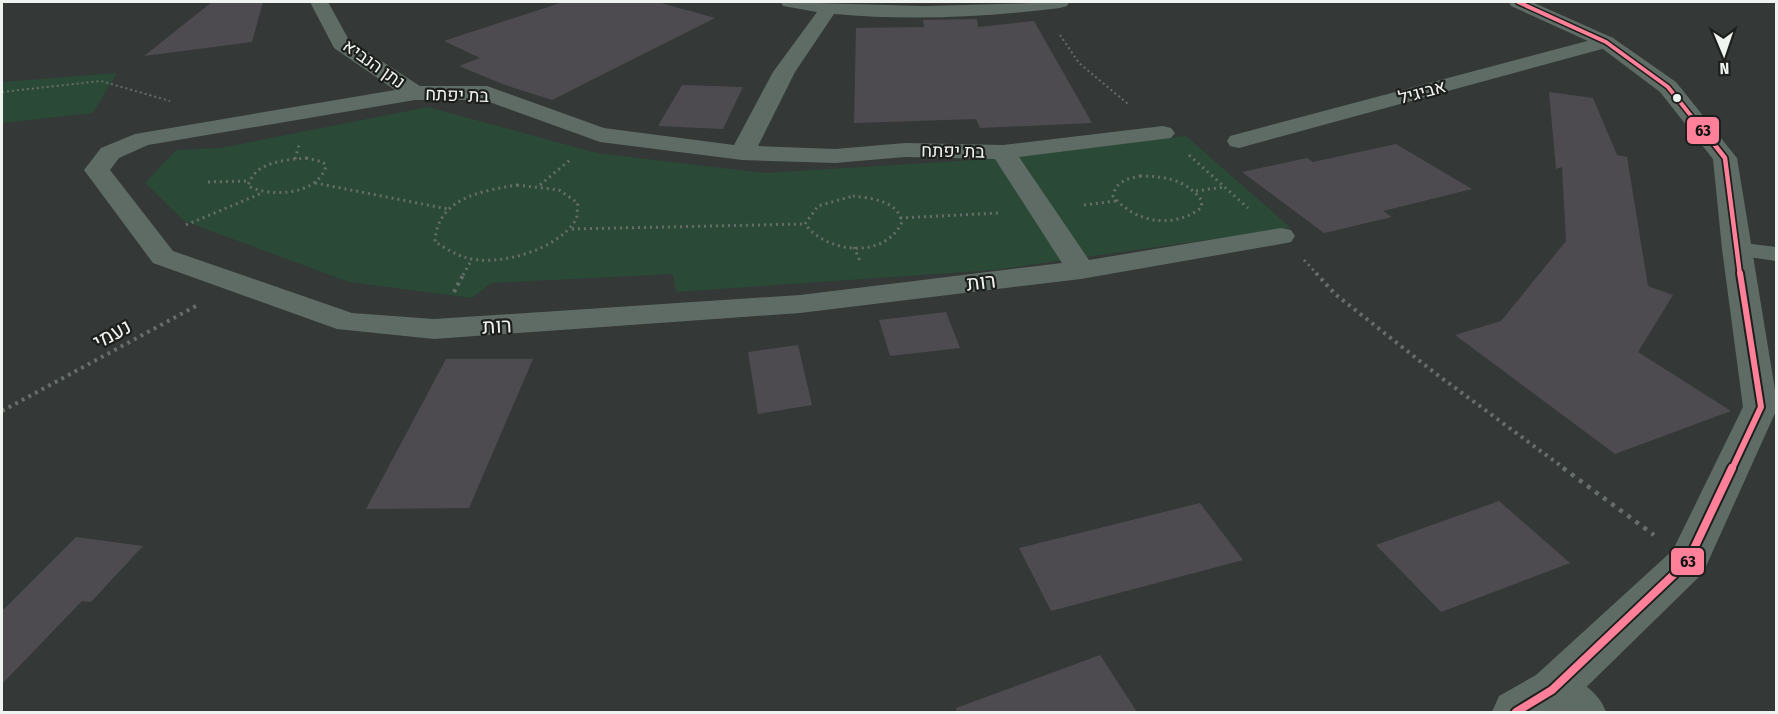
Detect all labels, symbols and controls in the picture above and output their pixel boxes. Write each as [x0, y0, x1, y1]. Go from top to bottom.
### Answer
north arrow [1694, 24, 1754, 84]
street label: נתן הנביא [339, 35, 409, 93]
text: N [1719, 59, 1730, 78]
street label: אביגיל [1396, 75, 1448, 109]
street label: בת יפתח [425, 83, 490, 107]
unlabelled marker [1671, 92, 1683, 104]
line badge: 63 [1686, 116, 1720, 145]
text: 63 [1695, 121, 1711, 140]
street label: בת יפתח [921, 139, 986, 163]
street label: רות [965, 267, 997, 297]
street label: רות [482, 312, 512, 340]
street label: נעמי [88, 313, 136, 355]
line badge: 63 [1670, 547, 1705, 576]
text: 63 [1680, 552, 1696, 571]

